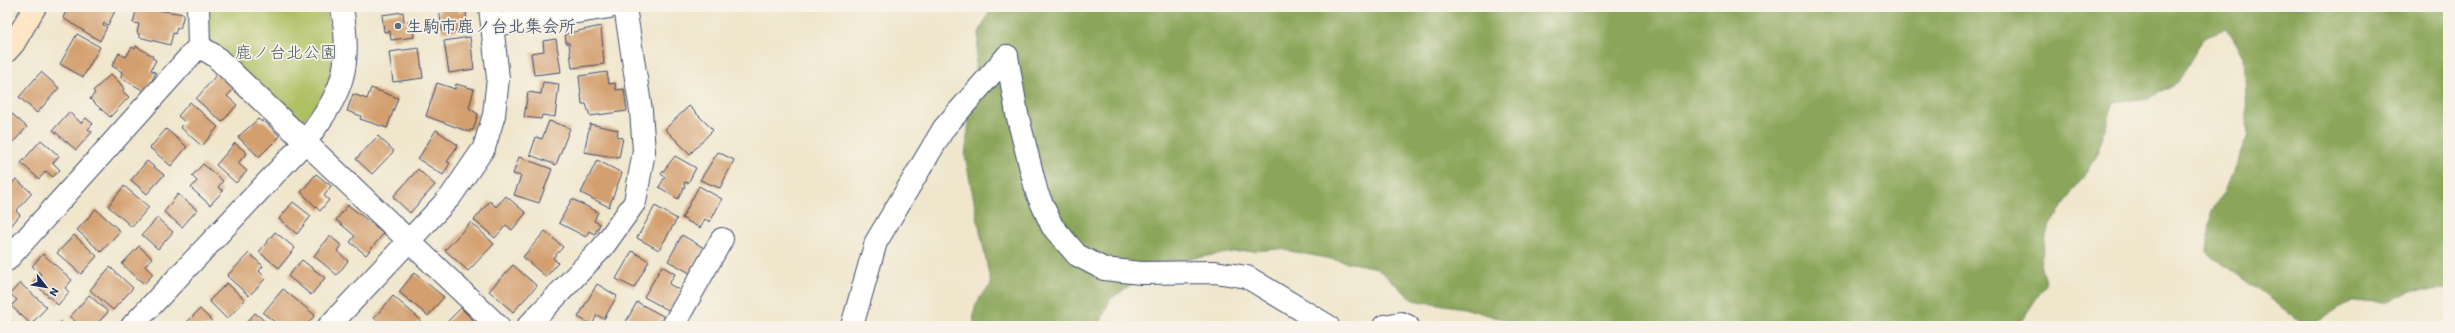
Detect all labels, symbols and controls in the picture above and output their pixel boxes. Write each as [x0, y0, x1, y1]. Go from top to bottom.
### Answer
place label: 生駒市鹿ノ台北集会所 [406, 16, 576, 36]
marker: 生駒市鹿ノ台北集会所 [393, 21, 403, 31]
park label: 鹿ノ台北公園 [235, 42, 337, 62]
north arrow [26, 267, 66, 307]
text: N [47, 285, 62, 298]

